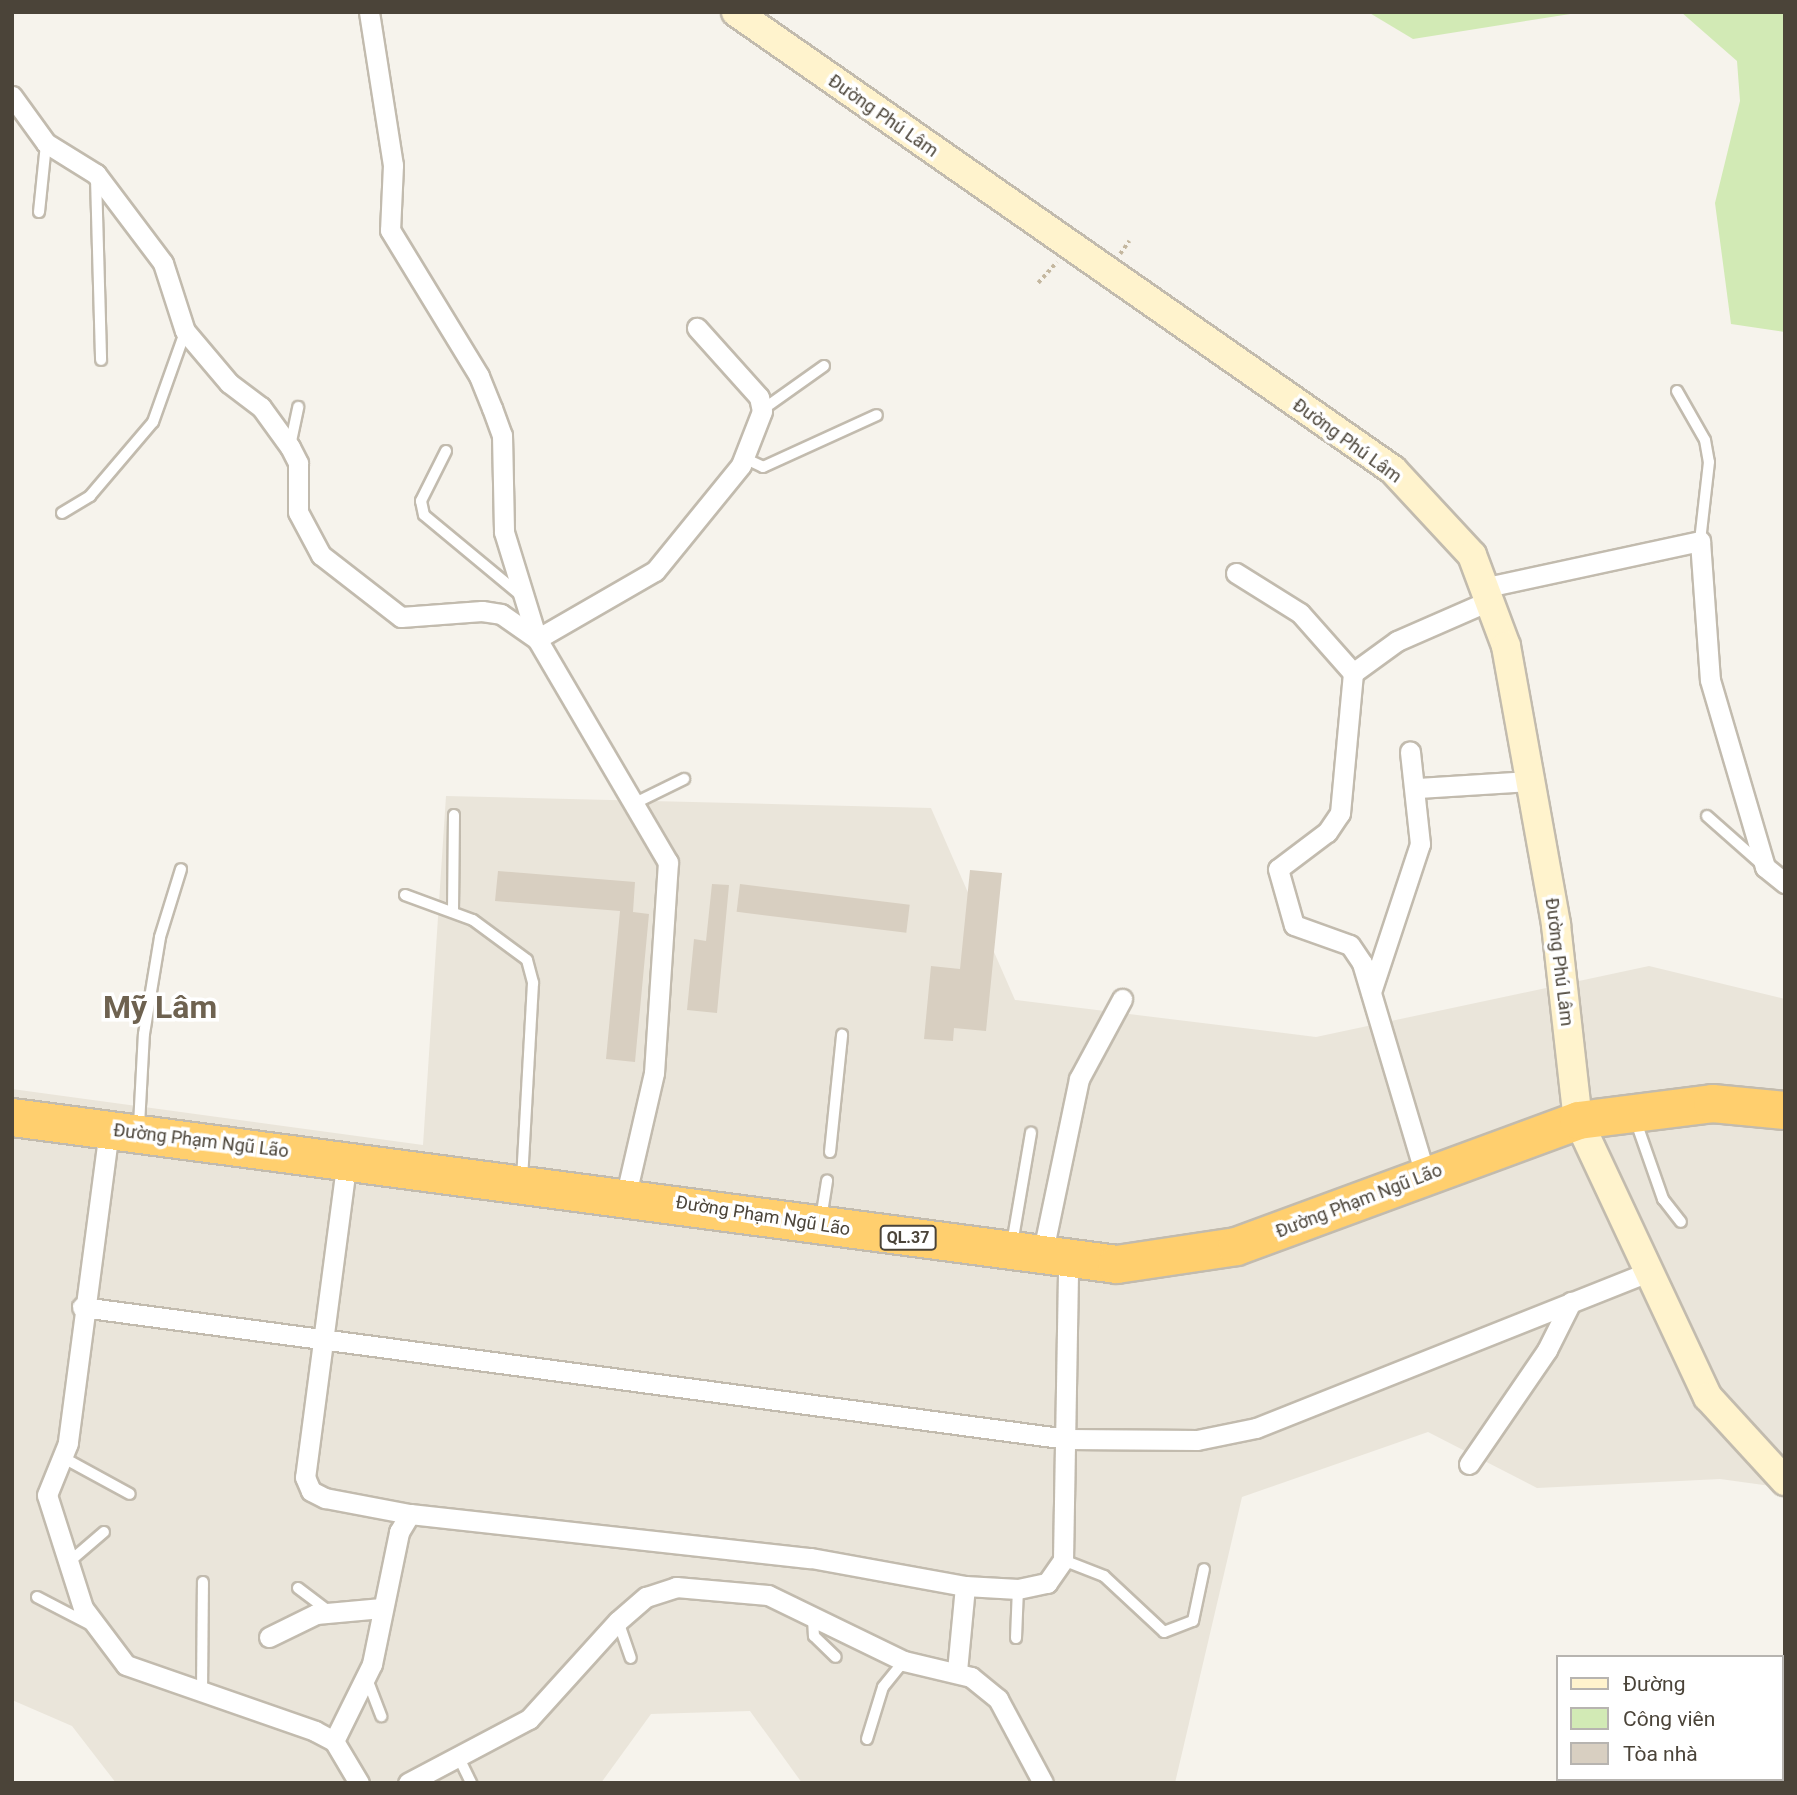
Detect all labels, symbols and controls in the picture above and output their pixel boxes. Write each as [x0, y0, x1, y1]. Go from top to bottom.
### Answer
street label: Đường Phú Lâm [824, 70, 942, 162]
street label: Đường Phú Lâm [1288, 394, 1406, 488]
street label: Đường Phú Lâm [1540, 897, 1578, 1027]
district label: Mỹ Lâm [103, 988, 217, 1026]
street label: Đường Phạm Ngũ Lão [112, 1120, 290, 1162]
street label: Đường Phạm Ngũ Lão [1273, 1159, 1445, 1243]
street label: Đường Phạm Ngũ Lão [674, 1192, 852, 1240]
road number: QL.37 [878, 1226, 938, 1250]
legend [1556, 1655, 1783, 1781]
text: Đường [1623, 1672, 1685, 1696]
text: Công viên [1623, 1707, 1715, 1731]
text: Tòa nhà [1623, 1742, 1698, 1766]

